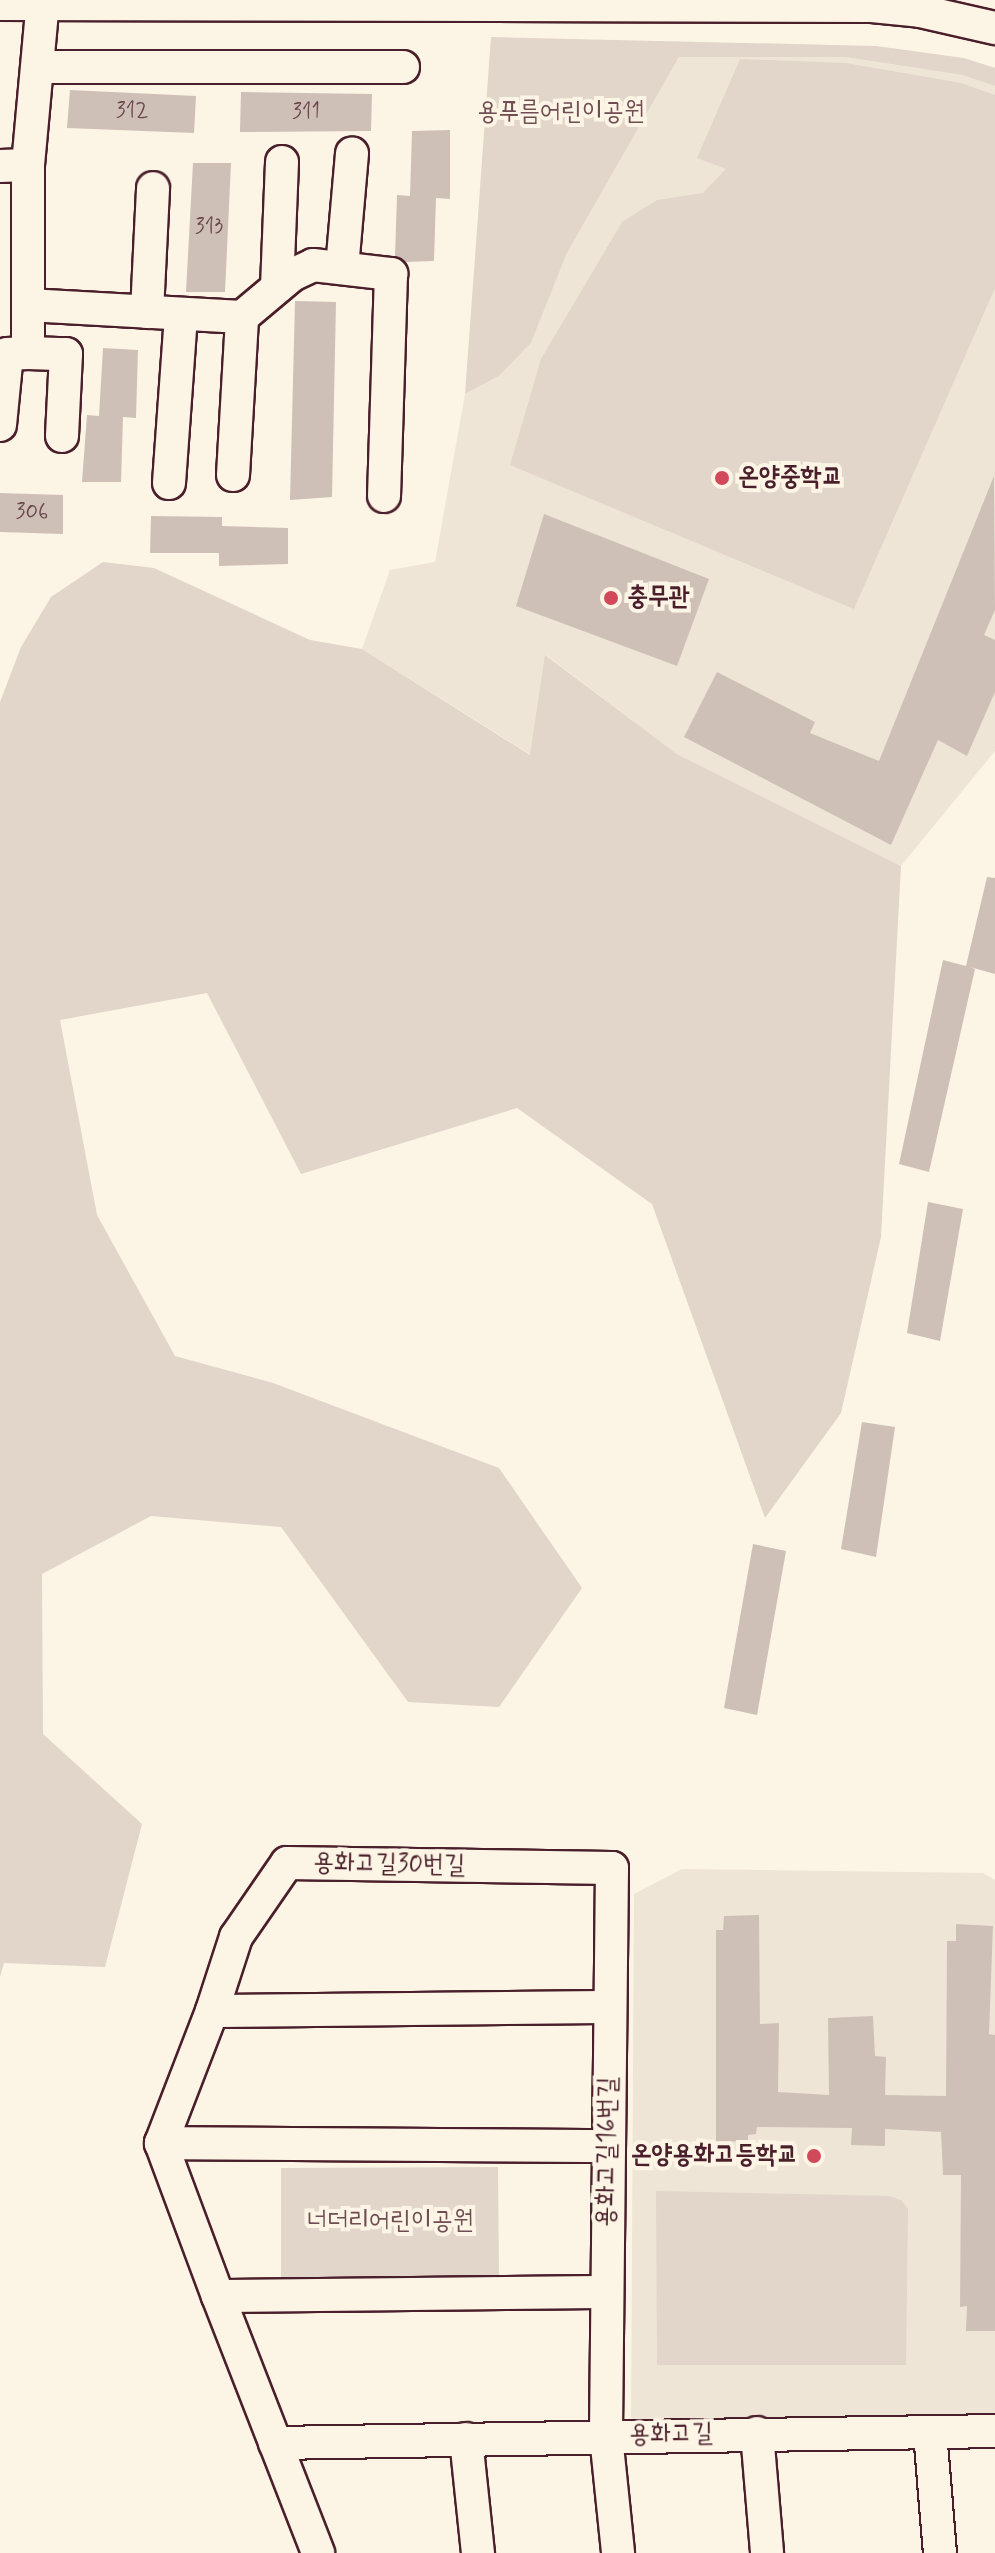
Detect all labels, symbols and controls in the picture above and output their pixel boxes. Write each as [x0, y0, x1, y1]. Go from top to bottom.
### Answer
park label: 용푸름어린이공원 [477, 97, 645, 129]
house number: 312 [116, 99, 148, 125]
house number: 311 [292, 100, 320, 126]
house number: 313 [195, 215, 223, 241]
place label: 온양중학교 [738, 462, 843, 494]
marker: 온양중학교 [713, 469, 731, 487]
house number: 306 [16, 500, 48, 526]
place label: 충무관 [627, 582, 690, 614]
marker: 충무관 [602, 589, 620, 607]
street label: 용화고길30번길 [313, 1848, 465, 1882]
street label: 용화고길16번길 [591, 2077, 625, 2227]
place label: 온양용화고등학교 [631, 2140, 798, 2172]
marker: 온양용화고등학교 [805, 2147, 823, 2165]
park label: 너더리어린이공원 [306, 2206, 474, 2238]
street label: 용화고길 [629, 2419, 713, 2451]

